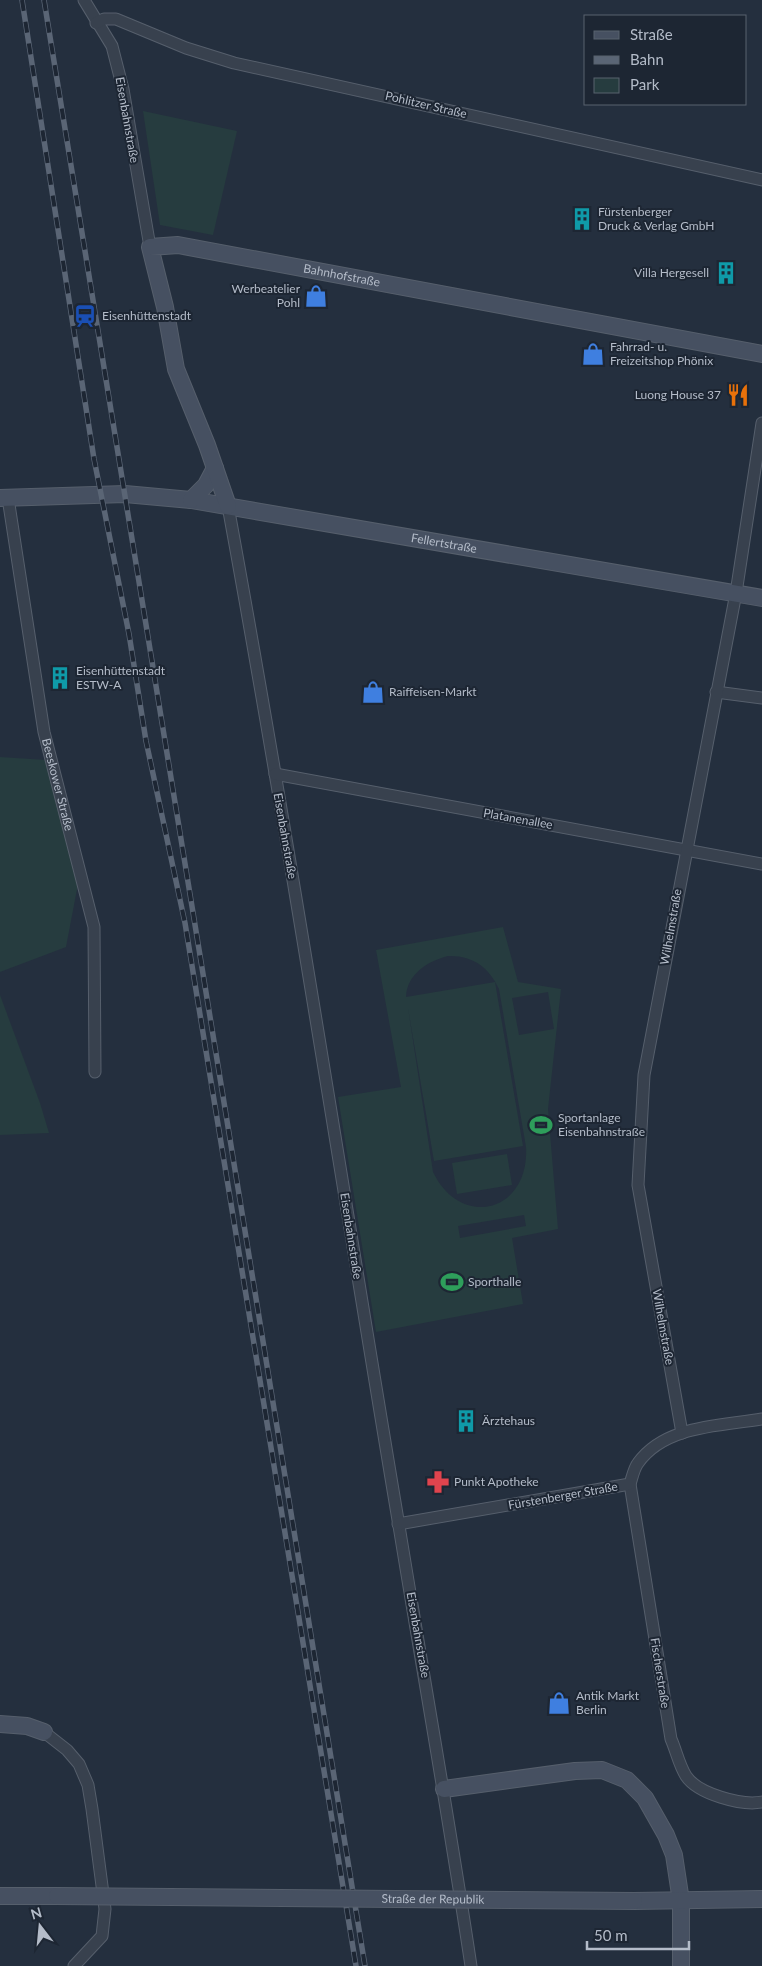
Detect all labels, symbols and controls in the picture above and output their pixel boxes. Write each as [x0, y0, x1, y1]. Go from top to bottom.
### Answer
legend [584, 15, 747, 105]
text: Straße [630, 25, 673, 43]
text: Bahn [630, 50, 664, 68]
text: Park [630, 75, 660, 93]
street label: Eisenbahnstraße [113, 76, 142, 164]
street label: Pohlitzer Straße [384, 88, 468, 121]
place label: Fürstenberger Druck & Verlag GmbH [598, 204, 714, 233]
building icon: Fürstenberger Druck & Verlag GmbH [569, 206, 595, 232]
building icon: Villa Hergesell [713, 260, 739, 286]
street label: Bahnhofstraße [302, 261, 381, 290]
place label: Villa Hergesell [634, 265, 709, 280]
place label: Werbeatelier Pohl [232, 281, 301, 310]
shop icon: Werbeatelier Pohl [303, 283, 329, 309]
station icon: Eisenhüttenstadt [72, 303, 98, 329]
place label: Eisenhüttenstadt [102, 308, 192, 323]
place label: Fahrrad- u. Freizeitshop Phönix [610, 339, 713, 368]
shop icon: Fahrrad- u. Freizeitshop Phönix [580, 341, 606, 367]
restaurant icon: Luong House 37 [725, 382, 751, 408]
place label: Luong House 37 [635, 387, 721, 402]
street label: Fellertstraße [410, 530, 478, 556]
place label: Eisenhüttenstadt ESTW-A [76, 663, 166, 692]
building icon: Eisenhüttenstadt ESTW-A [47, 665, 73, 691]
shop icon: Raiffeisen-Markt [360, 679, 386, 705]
place label: Raiffeisen-Markt [389, 684, 477, 699]
street label: Beeskower Straße [39, 737, 77, 832]
street label: Eisenbahnstraße [271, 792, 300, 880]
street label: Platanenallee [482, 805, 554, 832]
street label: Wilhelmstraße [656, 888, 685, 966]
place label: Sportanlage Eisenbahnstraße [558, 1110, 645, 1139]
sports icon: Sportanlage Eisenbahnstraße [528, 1112, 554, 1138]
street label: Eisenbahnstraße [337, 1192, 366, 1280]
sports icon: Sporthalle [439, 1269, 465, 1295]
place label: Sporthalle [468, 1274, 521, 1289]
street label: Wilhelmstraße [649, 1288, 678, 1366]
building icon: Ärztehaus [453, 1408, 479, 1434]
place label: Ärztehaus [482, 1413, 535, 1428]
pharmacy icon: Punkt Apotheke [425, 1469, 451, 1495]
place label: Punkt Apotheke [454, 1474, 539, 1489]
street label: Fürstenberger Straße [507, 1478, 619, 1513]
street label: Eisenbahnstraße [404, 1591, 433, 1679]
street label: Fischerstraße [648, 1637, 673, 1709]
place label: Antik Markt Berlin [576, 1688, 640, 1717]
shop icon: Antik Markt Berlin [546, 1690, 572, 1716]
street label: Straße der Republik [381, 1891, 485, 1907]
north arrow [15, 1901, 65, 1951]
text: N [29, 1903, 44, 1923]
scale bar [587, 1918, 690, 1950]
text: 50 m [594, 1926, 628, 1944]

